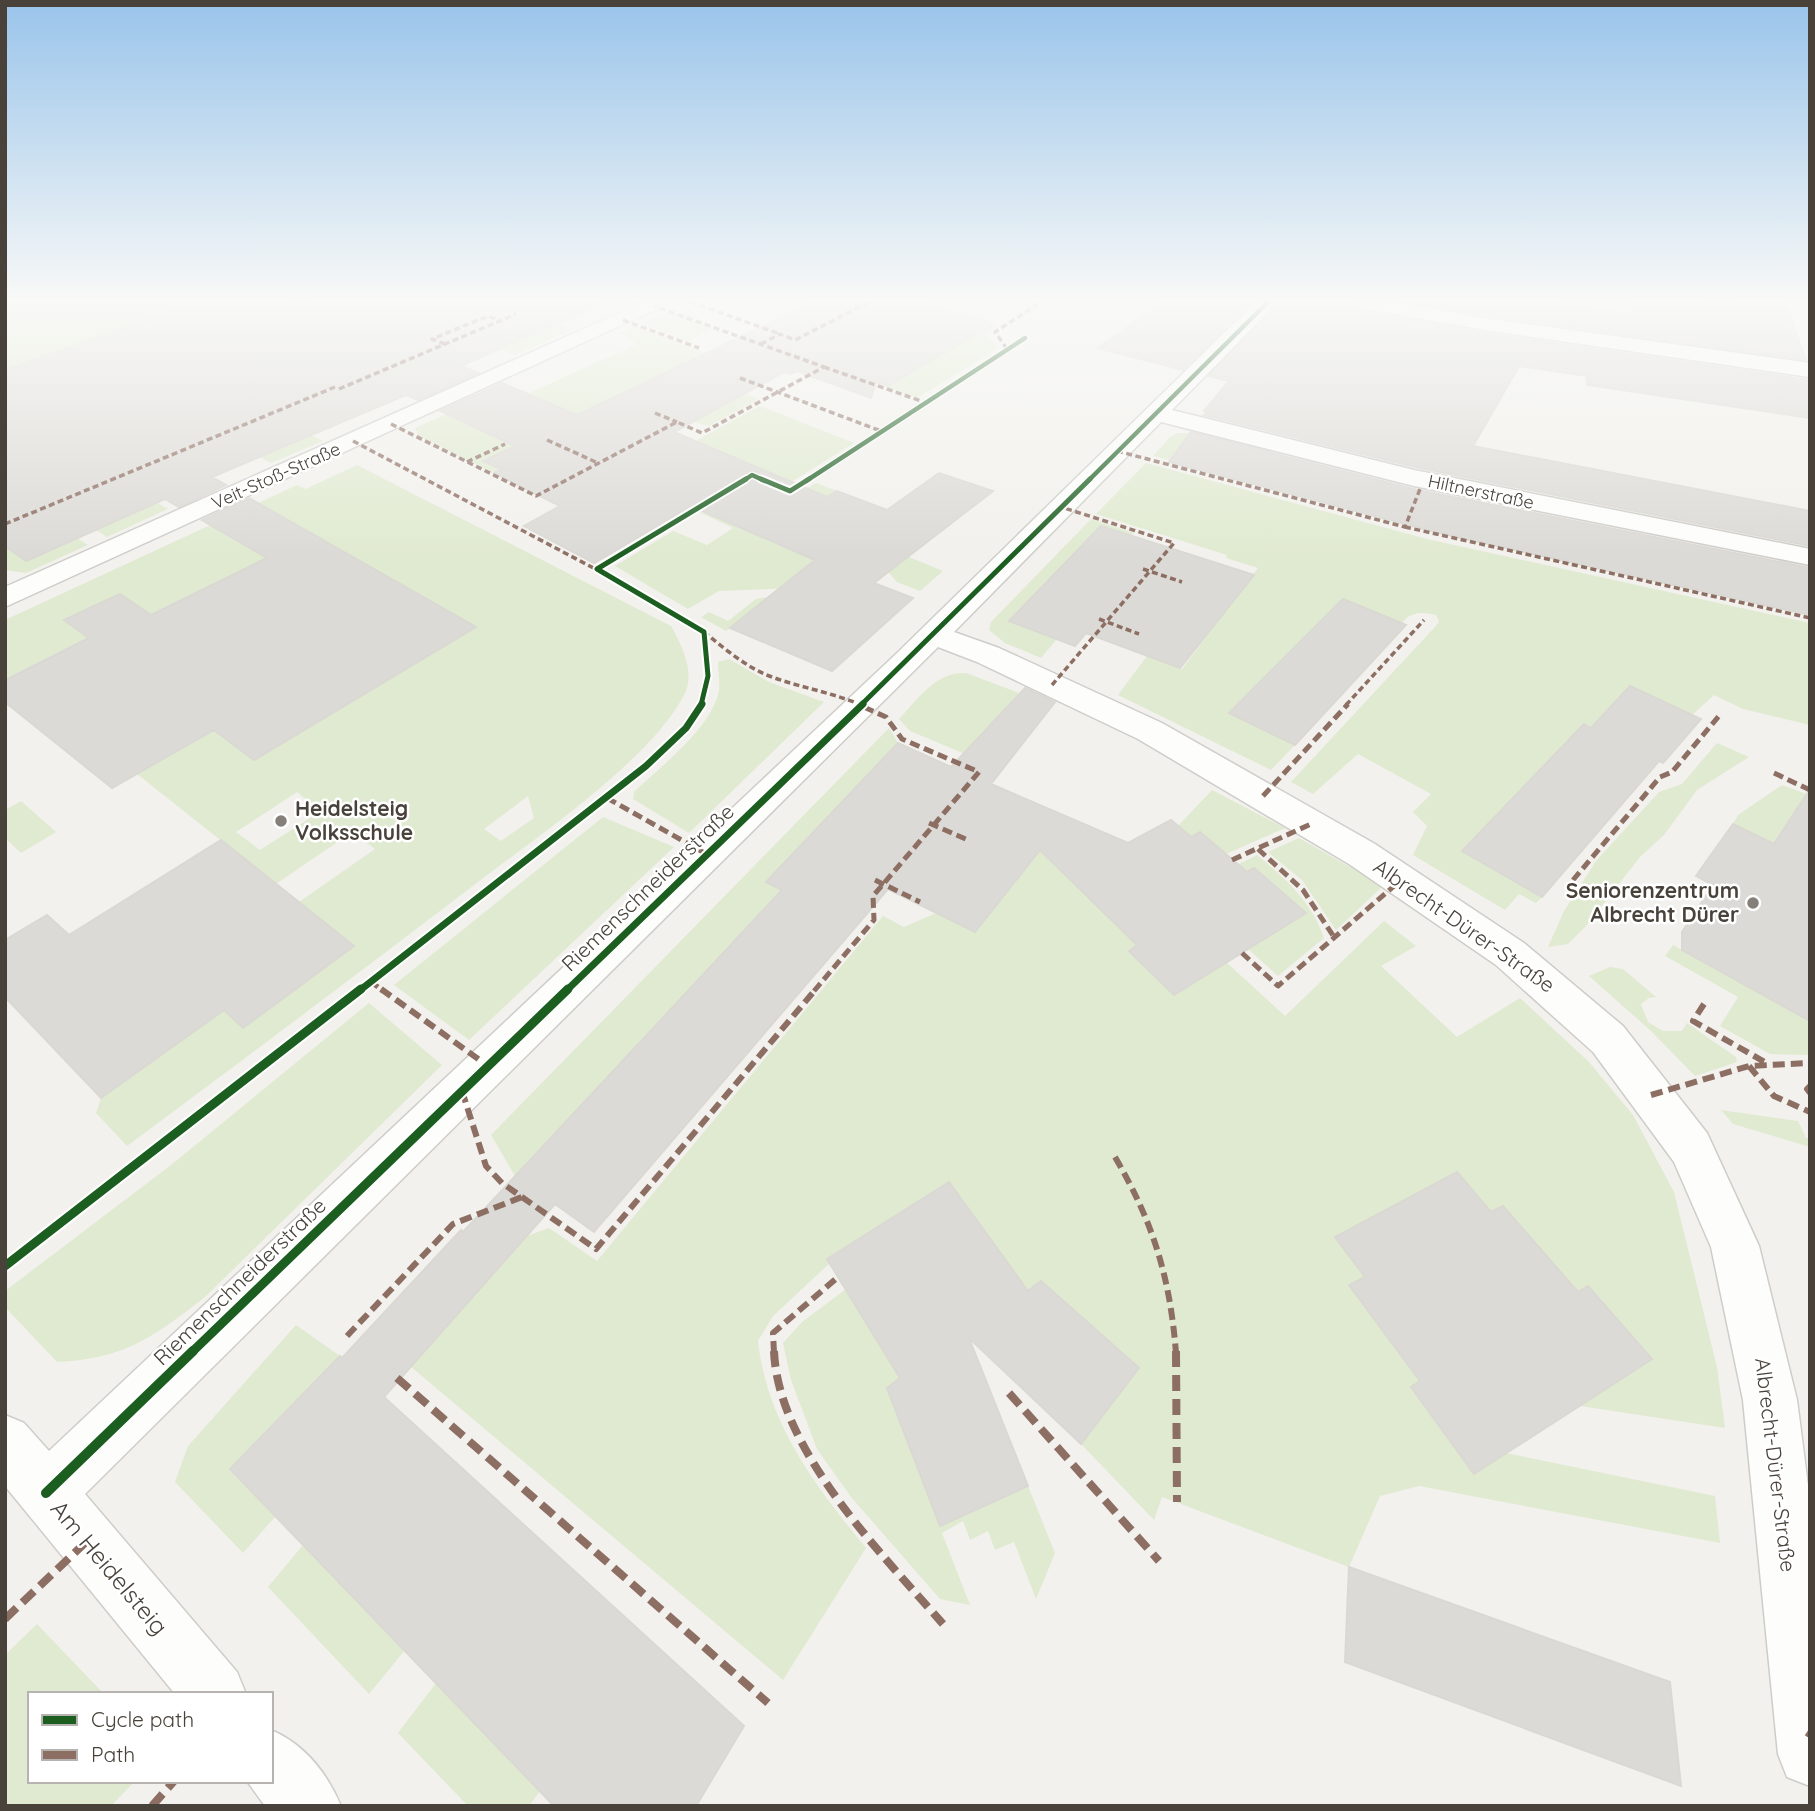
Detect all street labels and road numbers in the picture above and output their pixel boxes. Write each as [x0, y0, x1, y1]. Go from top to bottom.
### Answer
street label: Veit-Stoß-Straße [208, 437, 344, 514]
street label: Hiltnerstraße [1426, 469, 1536, 514]
street label: Riemenschneiderstraße [556, 798, 739, 976]
street label: Albrecht-Dürer-Straße [1369, 853, 1560, 998]
street label: Riemenschneiderstraße [148, 1192, 331, 1370]
street label: Albrecht-Dürer-Straße [1750, 1356, 1802, 1573]
street label: Am Heidelsteig [45, 1494, 175, 1641]

